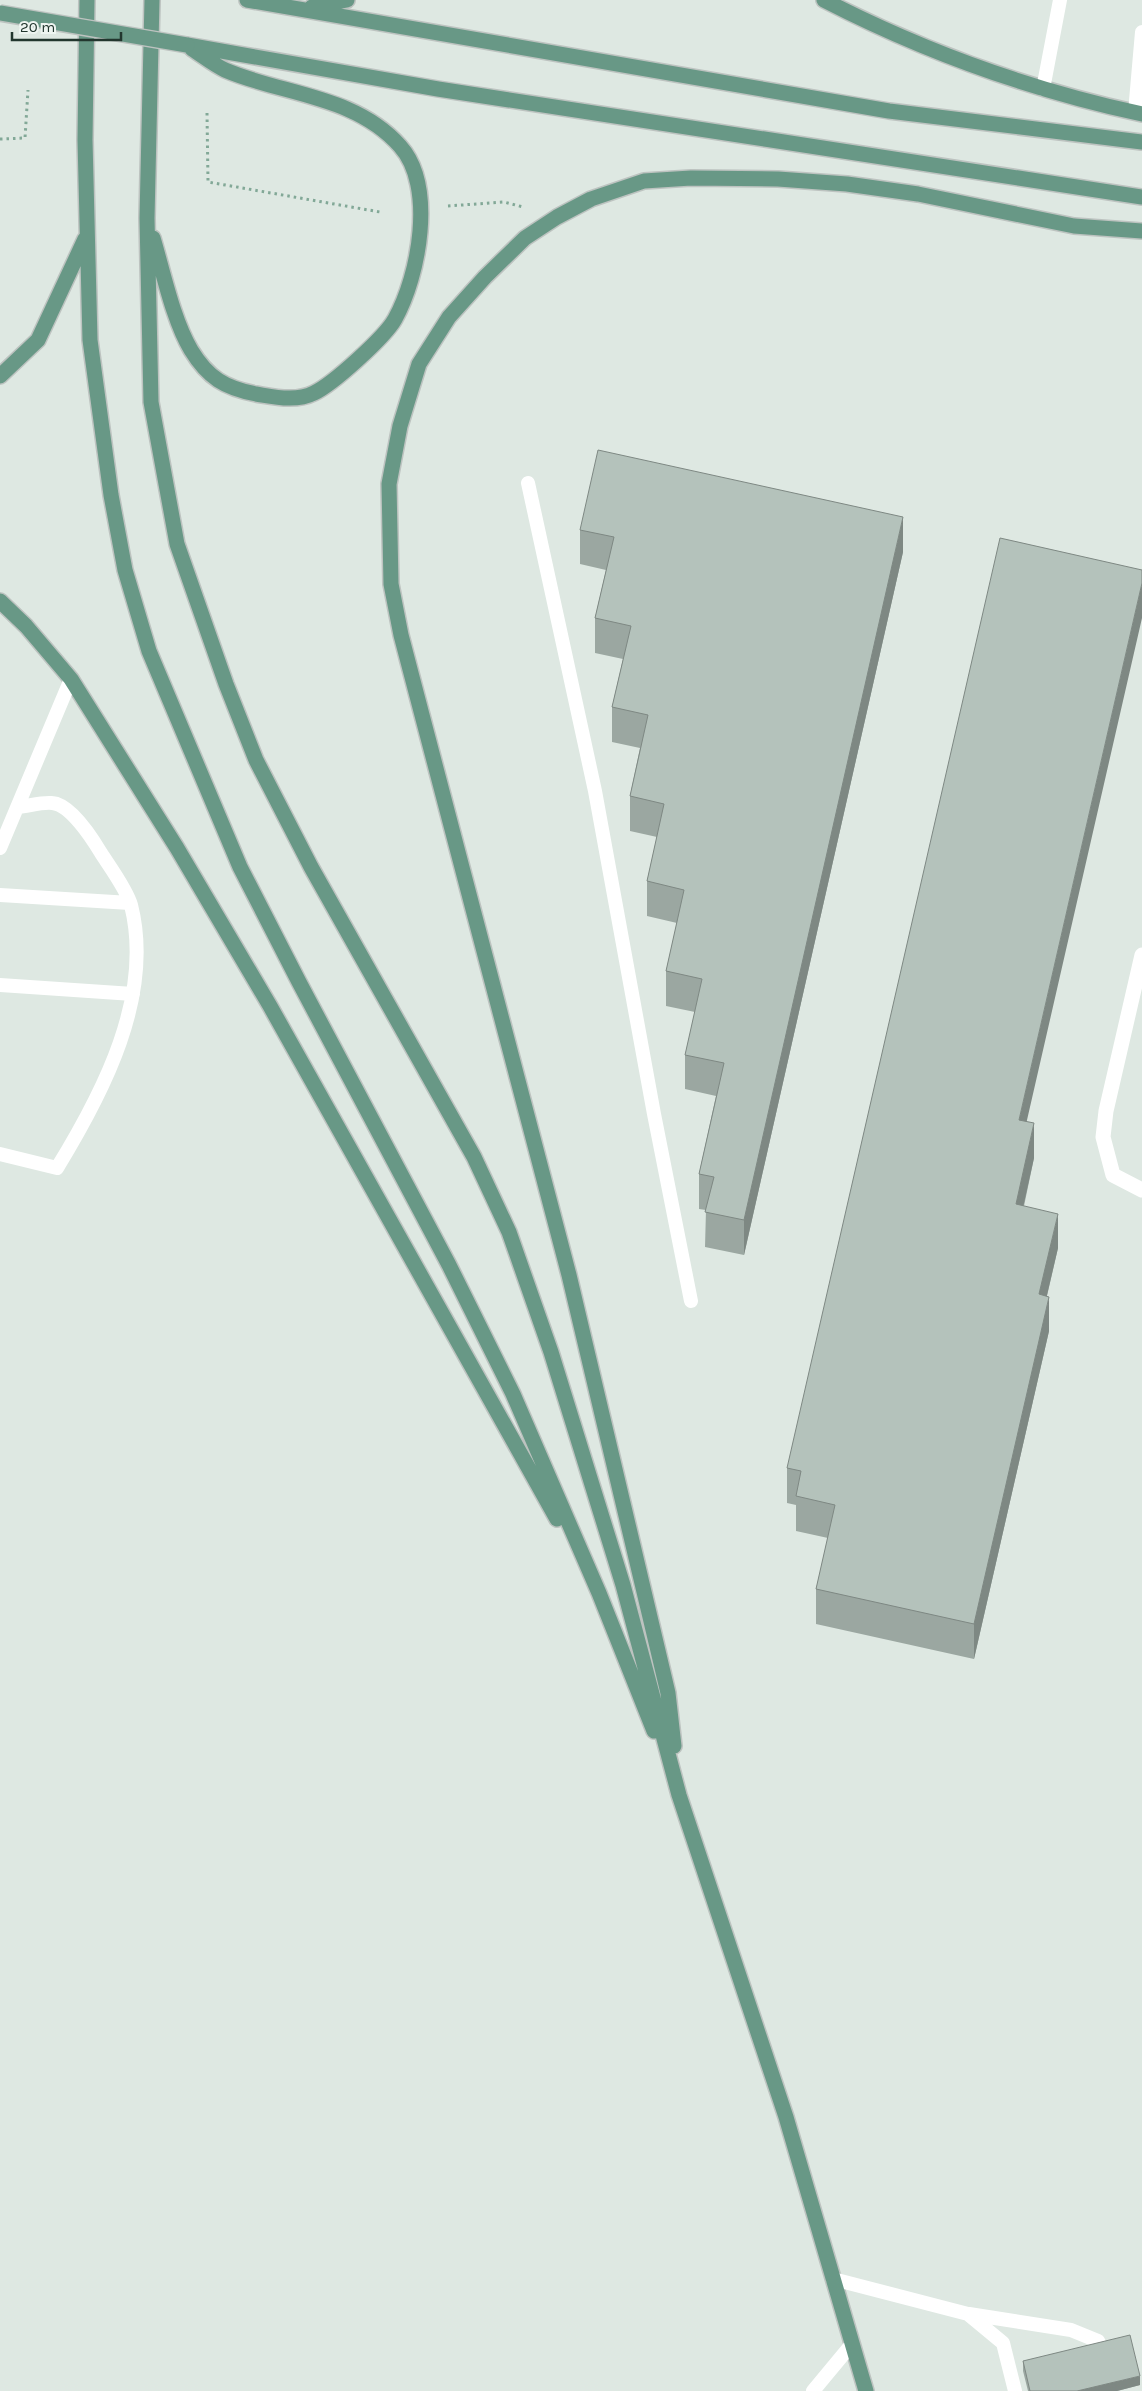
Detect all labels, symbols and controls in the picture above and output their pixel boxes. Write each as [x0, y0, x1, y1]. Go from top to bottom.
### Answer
scale bar [12, 10, 121, 42]
text: 20 m [20, 18, 55, 36]

